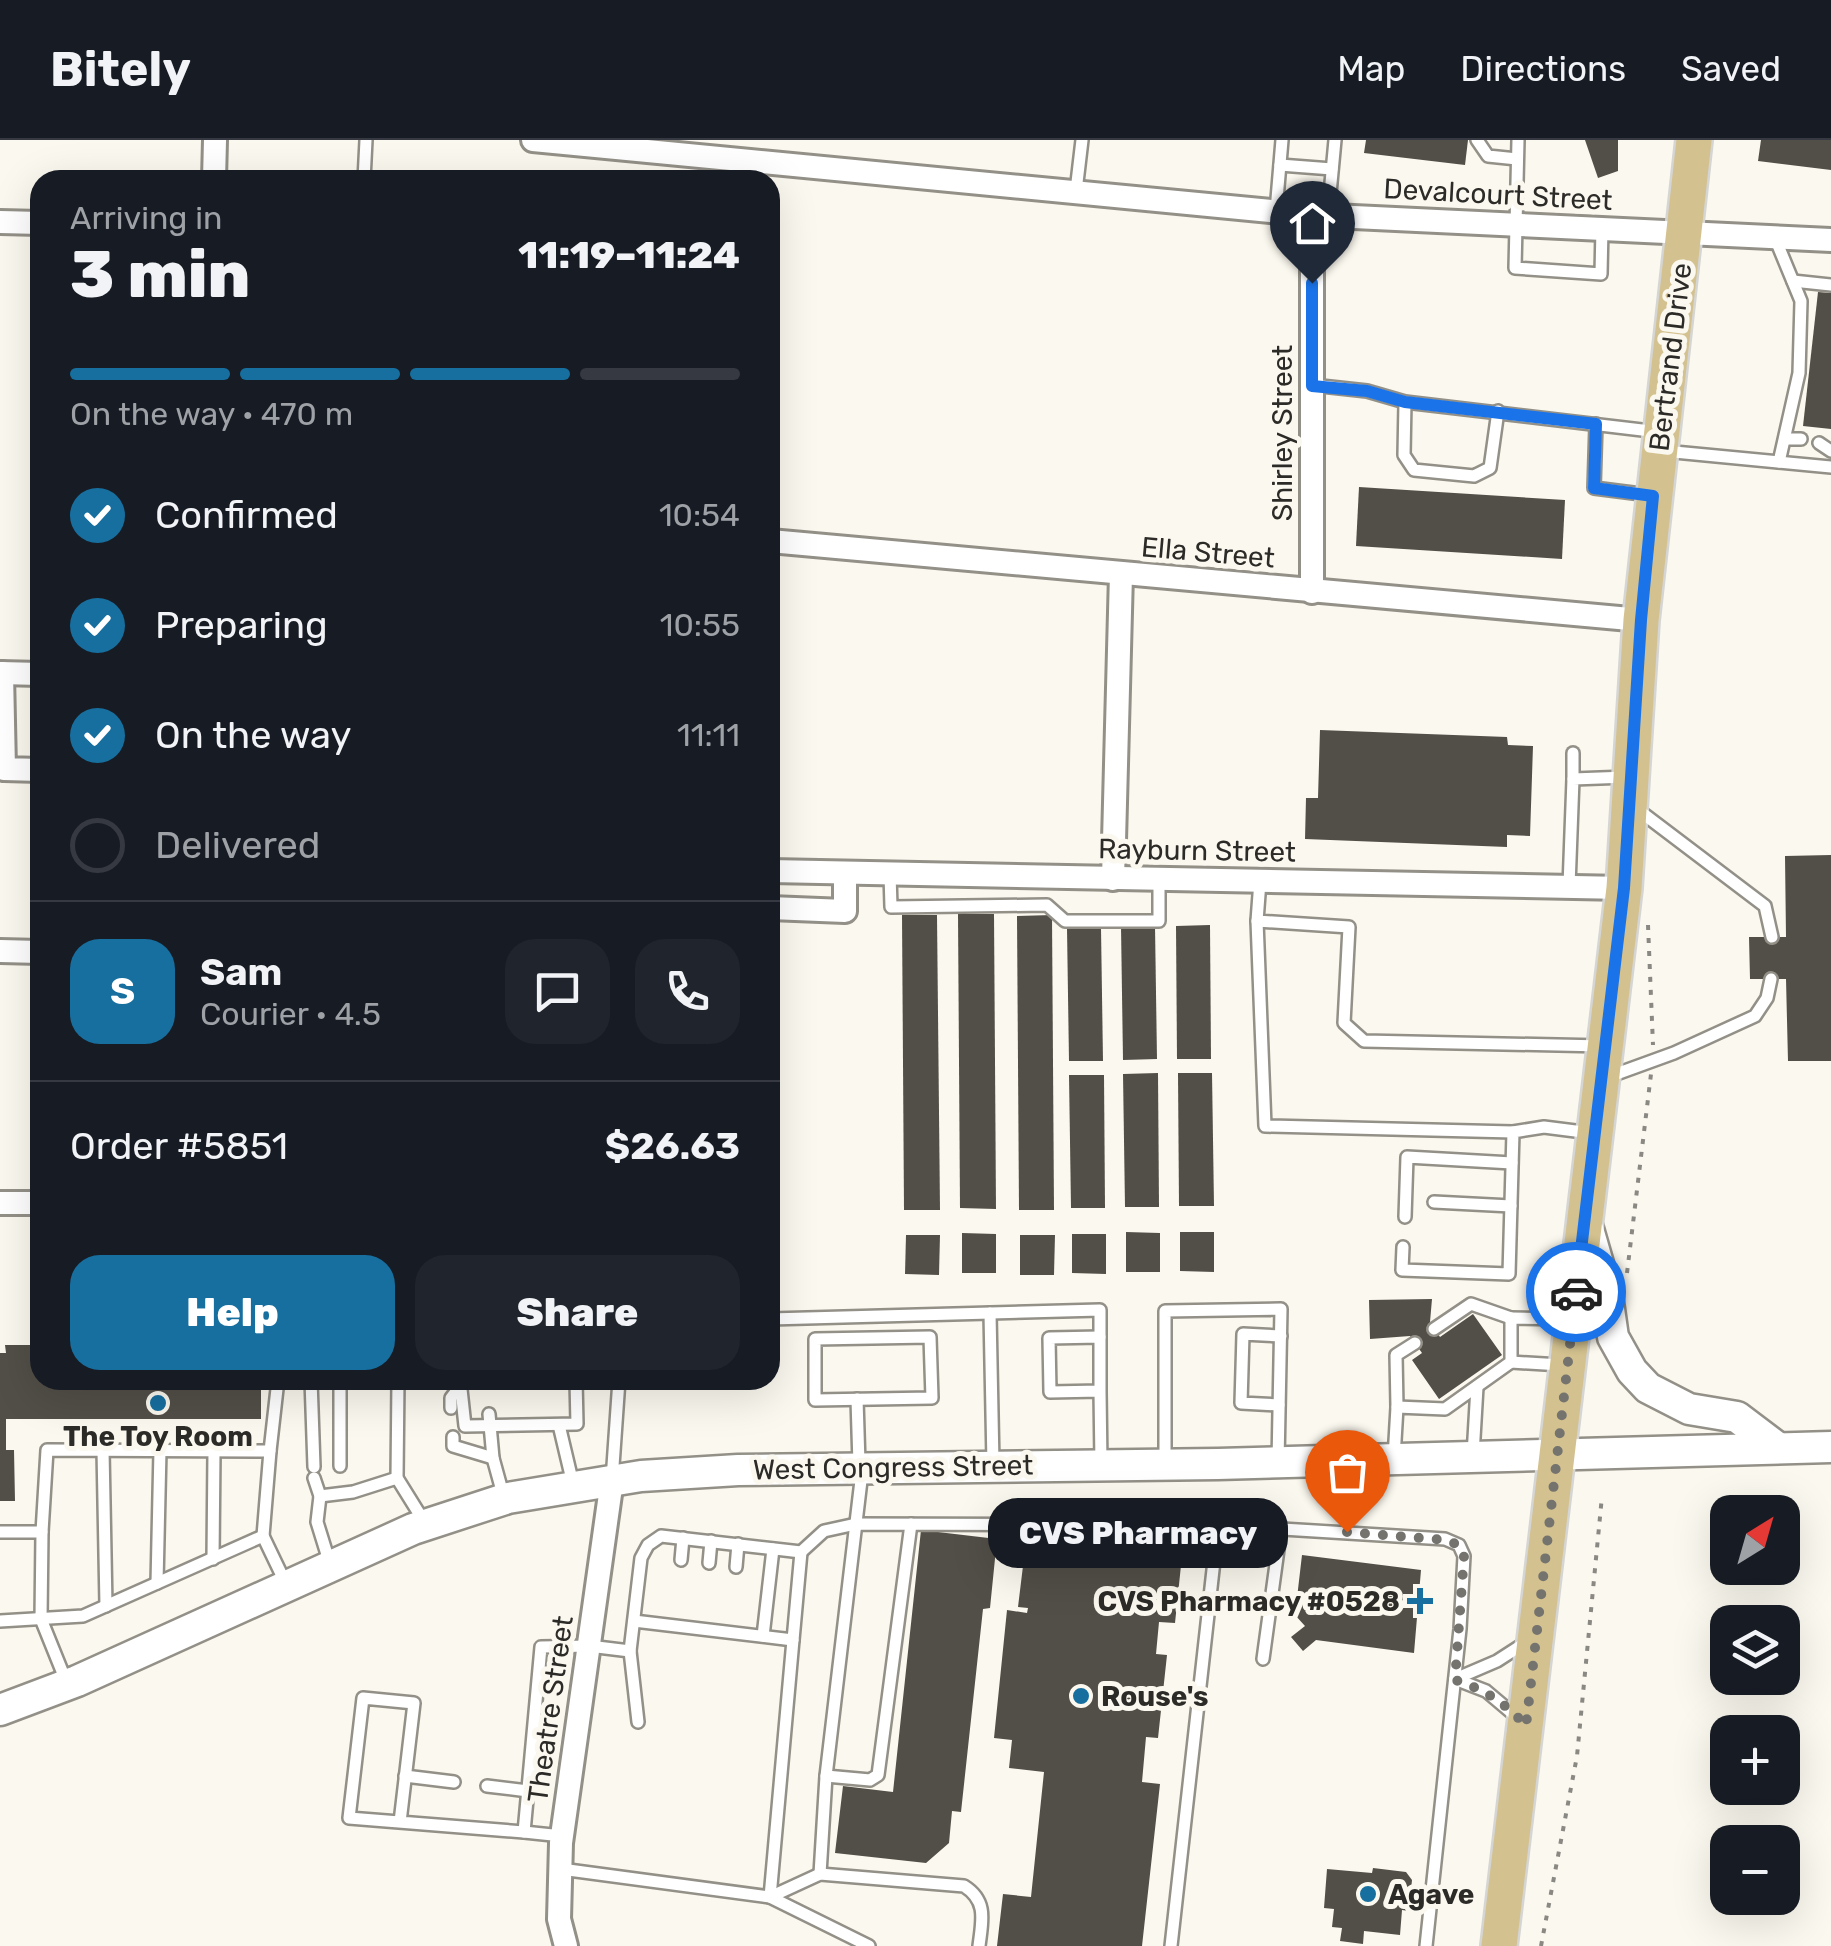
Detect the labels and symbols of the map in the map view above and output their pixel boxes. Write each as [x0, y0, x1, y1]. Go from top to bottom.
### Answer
street label: Devalcourt Street [1383, 172, 1613, 217]
pin [1270, 181, 1355, 284]
street label: Bertrand Drive [1643, 261, 1698, 453]
street label: Shirley Street [1266, 345, 1299, 521]
street label: Ella Street [1140, 530, 1276, 575]
street label: Rayburn Street [1098, 832, 1296, 869]
courier [1526, 1242, 1626, 1342]
marker: The Toy Room [147, 1392, 169, 1414]
place label: The Toy Room [63, 1420, 253, 1453]
pin [1305, 1430, 1390, 1533]
street label: West Congress Street [753, 1449, 1034, 1486]
north arrow [1710, 1495, 1800, 1585]
callout: CVS Pharmacy [987, 1497, 1287, 1567]
place label: CVS Pharmacy #0528 [1098, 1585, 1400, 1618]
marker: CVS Pharmacy #0528 [1409, 1590, 1431, 1612]
street label: Theatre Street [521, 1613, 580, 1805]
place label: Rouse's [1101, 1680, 1208, 1713]
marker: Rouse's [1070, 1685, 1092, 1707]
place label: Agave [1388, 1878, 1474, 1911]
marker: Agave [1357, 1883, 1379, 1905]

